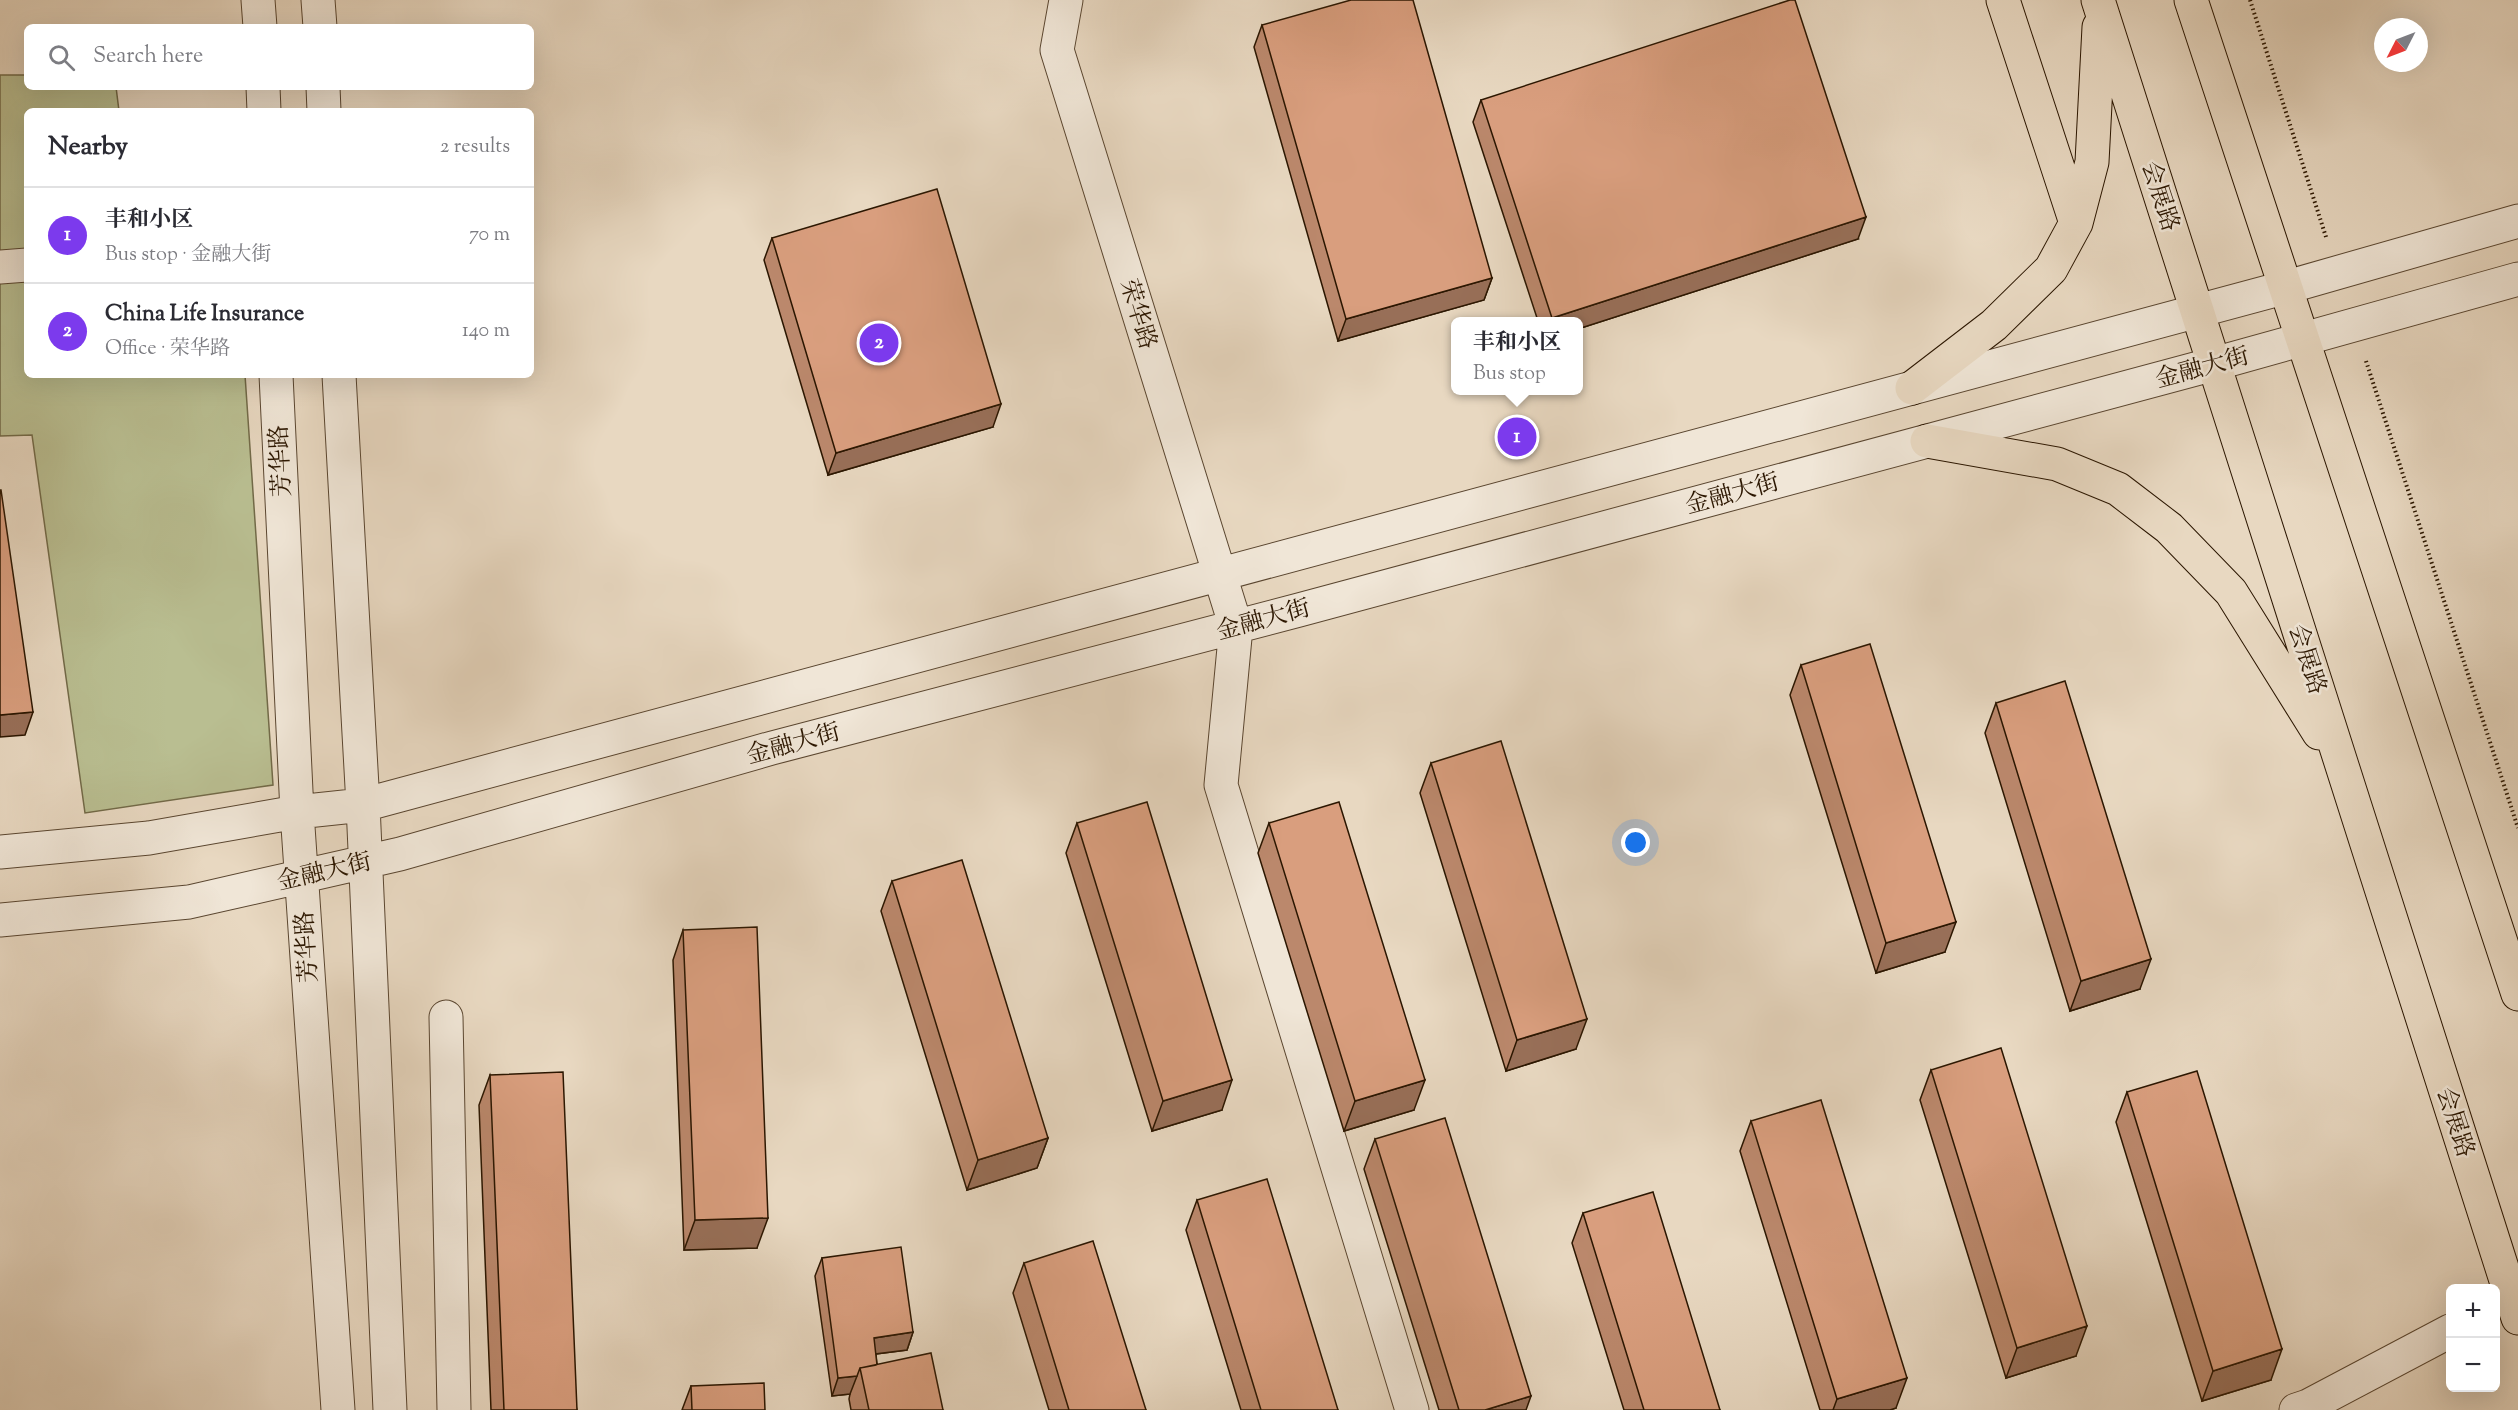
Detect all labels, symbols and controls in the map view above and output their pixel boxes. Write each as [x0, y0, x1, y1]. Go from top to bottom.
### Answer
north arrow [2374, 18, 2428, 72]
search box [24, 24, 534, 90]
icon: search [45, 41, 78, 74]
text: Search here [93, 41, 203, 73]
text: Nearby [48, 129, 128, 166]
text: 2 results [440, 133, 510, 162]
street label: 会展路 [2132, 157, 2186, 236]
text: 丰和小区 [105, 205, 193, 237]
text: 1 [64, 221, 71, 250]
text: 70 m [469, 221, 510, 250]
text: Bus stop · 金融大街 [105, 241, 271, 270]
street label: 荣华路 [1110, 275, 1164, 354]
text: China Life Insurance [105, 299, 304, 331]
text: 2 [63, 317, 72, 346]
text: 140 m [462, 317, 510, 346]
popup [1451, 317, 1583, 395]
pin: 2 [860, 320, 898, 366]
text: 丰和小区 [1473, 328, 1561, 360]
text: Office · 荣华路 [105, 335, 230, 364]
street label: 金融大街 [2152, 340, 2253, 398]
text: Bus stop [1473, 360, 1546, 389]
pin: 1 [1498, 414, 1537, 460]
street label: 芳华路 [263, 424, 301, 498]
street label: 金融大街 [1682, 466, 1783, 524]
street label: 金融大街 [1213, 592, 1314, 650]
street label: 会展路 [2279, 620, 2333, 699]
street label: 金融大街 [743, 716, 844, 774]
your location [1621, 828, 1650, 857]
street label: 金融大街 [274, 846, 375, 900]
street label: 芳华路 [289, 910, 327, 984]
street label: 会展路 [2427, 1083, 2481, 1162]
map controls [2446, 1284, 2500, 1392]
button: + [2446, 1284, 2500, 1338]
button: − [2446, 1338, 2500, 1392]

